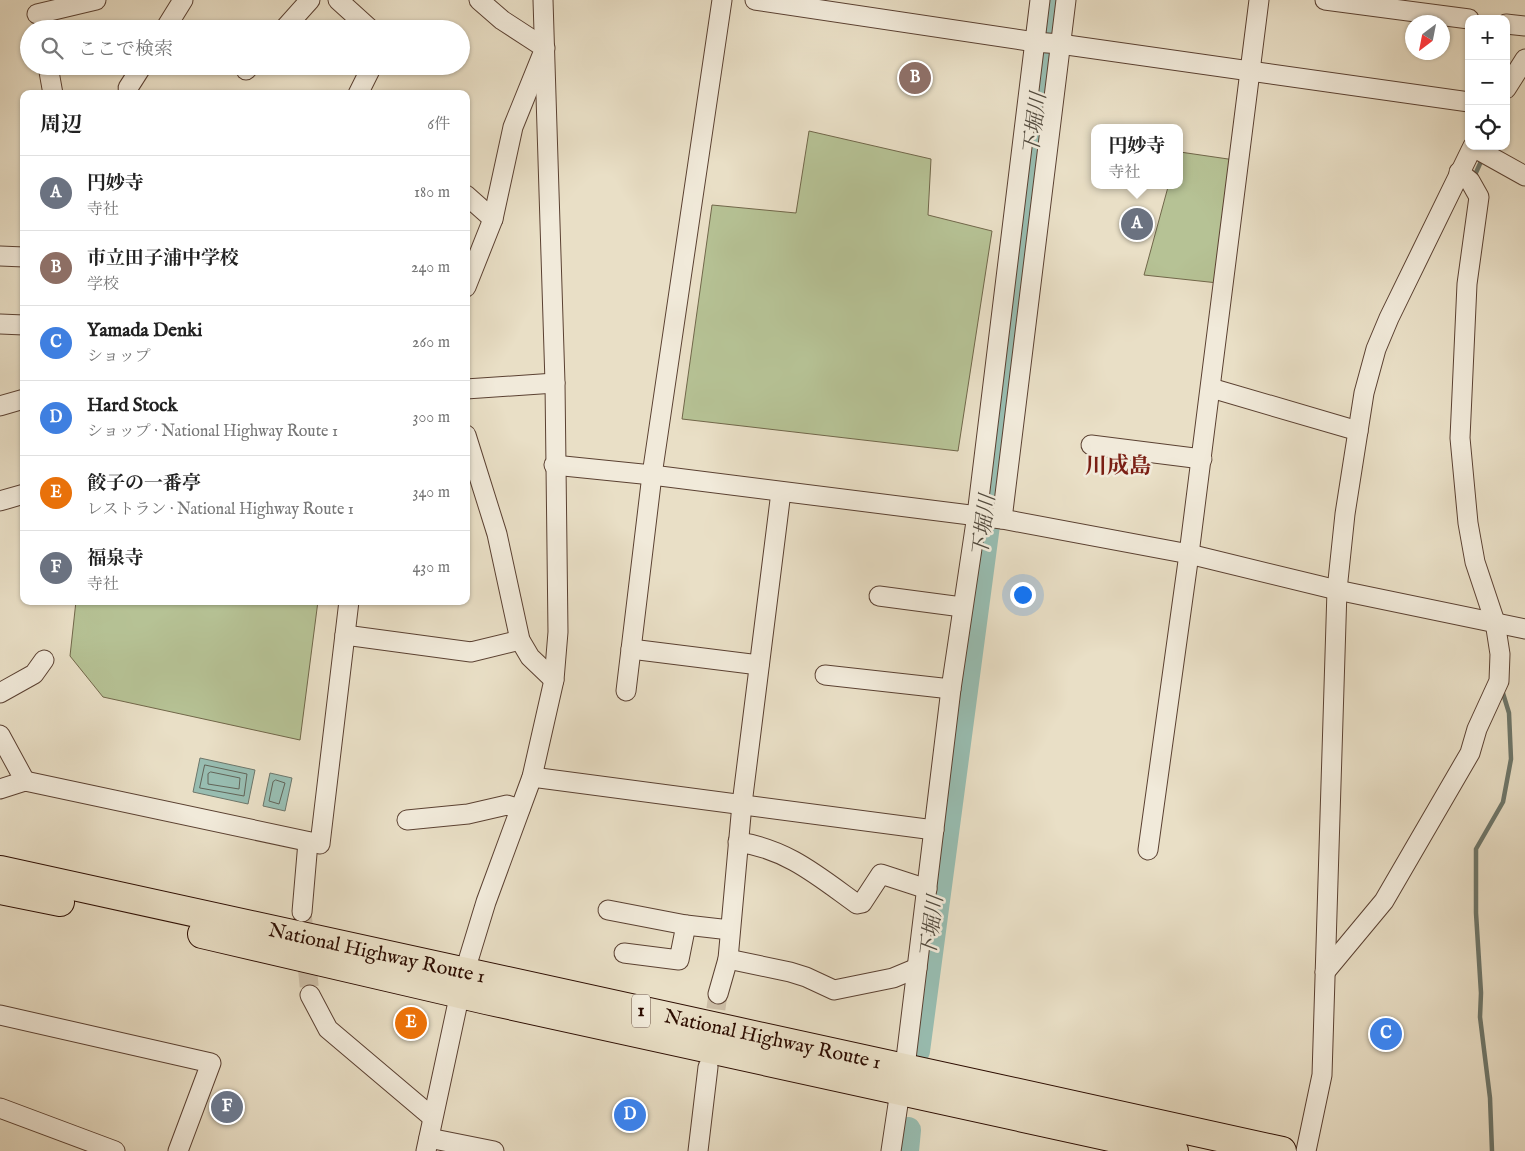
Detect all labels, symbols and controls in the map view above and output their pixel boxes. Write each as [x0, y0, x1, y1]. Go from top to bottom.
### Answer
north arrow [1405, 15, 1450, 60]
map controls [1465, 15, 1510, 150]
button: + [1465, 15, 1510, 60]
search box [20, 20, 470, 75]
icon: search [38, 34, 66, 62]
text: ここで検索 [78, 38, 173, 62]
pin: B [899, 59, 931, 97]
button: − [1465, 60, 1510, 105]
water label: 下堀川 [1019, 89, 1053, 157]
button: locate [1465, 105, 1510, 150]
text: 周辺 [40, 112, 82, 139]
text: 6件 [427, 115, 450, 135]
popup [1091, 124, 1183, 189]
text: 円妙寺 [1108, 135, 1166, 159]
text: 寺社 [1108, 163, 1141, 183]
text: 円妙寺 [87, 172, 144, 196]
text: A [51, 183, 61, 203]
text: 180 m [414, 183, 450, 203]
text: 寺社 [87, 200, 119, 220]
pin: A [1121, 205, 1153, 243]
text: 市立田子浦中学校 [87, 247, 239, 271]
text: B [51, 258, 61, 278]
text: 240 m [411, 258, 450, 278]
text: 学校 [87, 275, 119, 295]
text: Yamada Denki [87, 319, 202, 343]
text: C [50, 333, 62, 353]
text: 260 m [412, 333, 450, 353]
text: ショップ [87, 347, 151, 367]
text: Hard Stock [87, 394, 178, 418]
text: D [50, 408, 62, 428]
text: 300 m [412, 408, 450, 428]
text: ショップ · National Highway Route 1 [87, 422, 338, 442]
district label: 川成島 [1085, 453, 1151, 481]
text: 餃子の一番亭 [87, 472, 201, 496]
text: E [50, 483, 62, 503]
text: 340 m [412, 483, 450, 503]
water label: 下堀川 [968, 491, 1002, 559]
text: レストラン · National Highway Route 1 [87, 500, 354, 520]
text: 福泉寺 [87, 547, 144, 571]
text: F [51, 558, 61, 578]
text: 430 m [412, 558, 450, 578]
text: 寺社 [87, 575, 119, 595]
your location [1010, 582, 1036, 608]
water label: 下堀川 [916, 892, 950, 960]
street label: National Highway Route 1 [266, 918, 488, 989]
road number: 1 [632, 994, 650, 1028]
pin: E [395, 1004, 427, 1042]
street label: National Highway Route 1 [662, 1004, 883, 1075]
pin: C [1370, 1015, 1402, 1053]
pin: F [211, 1088, 243, 1126]
pin: D [614, 1096, 646, 1134]

